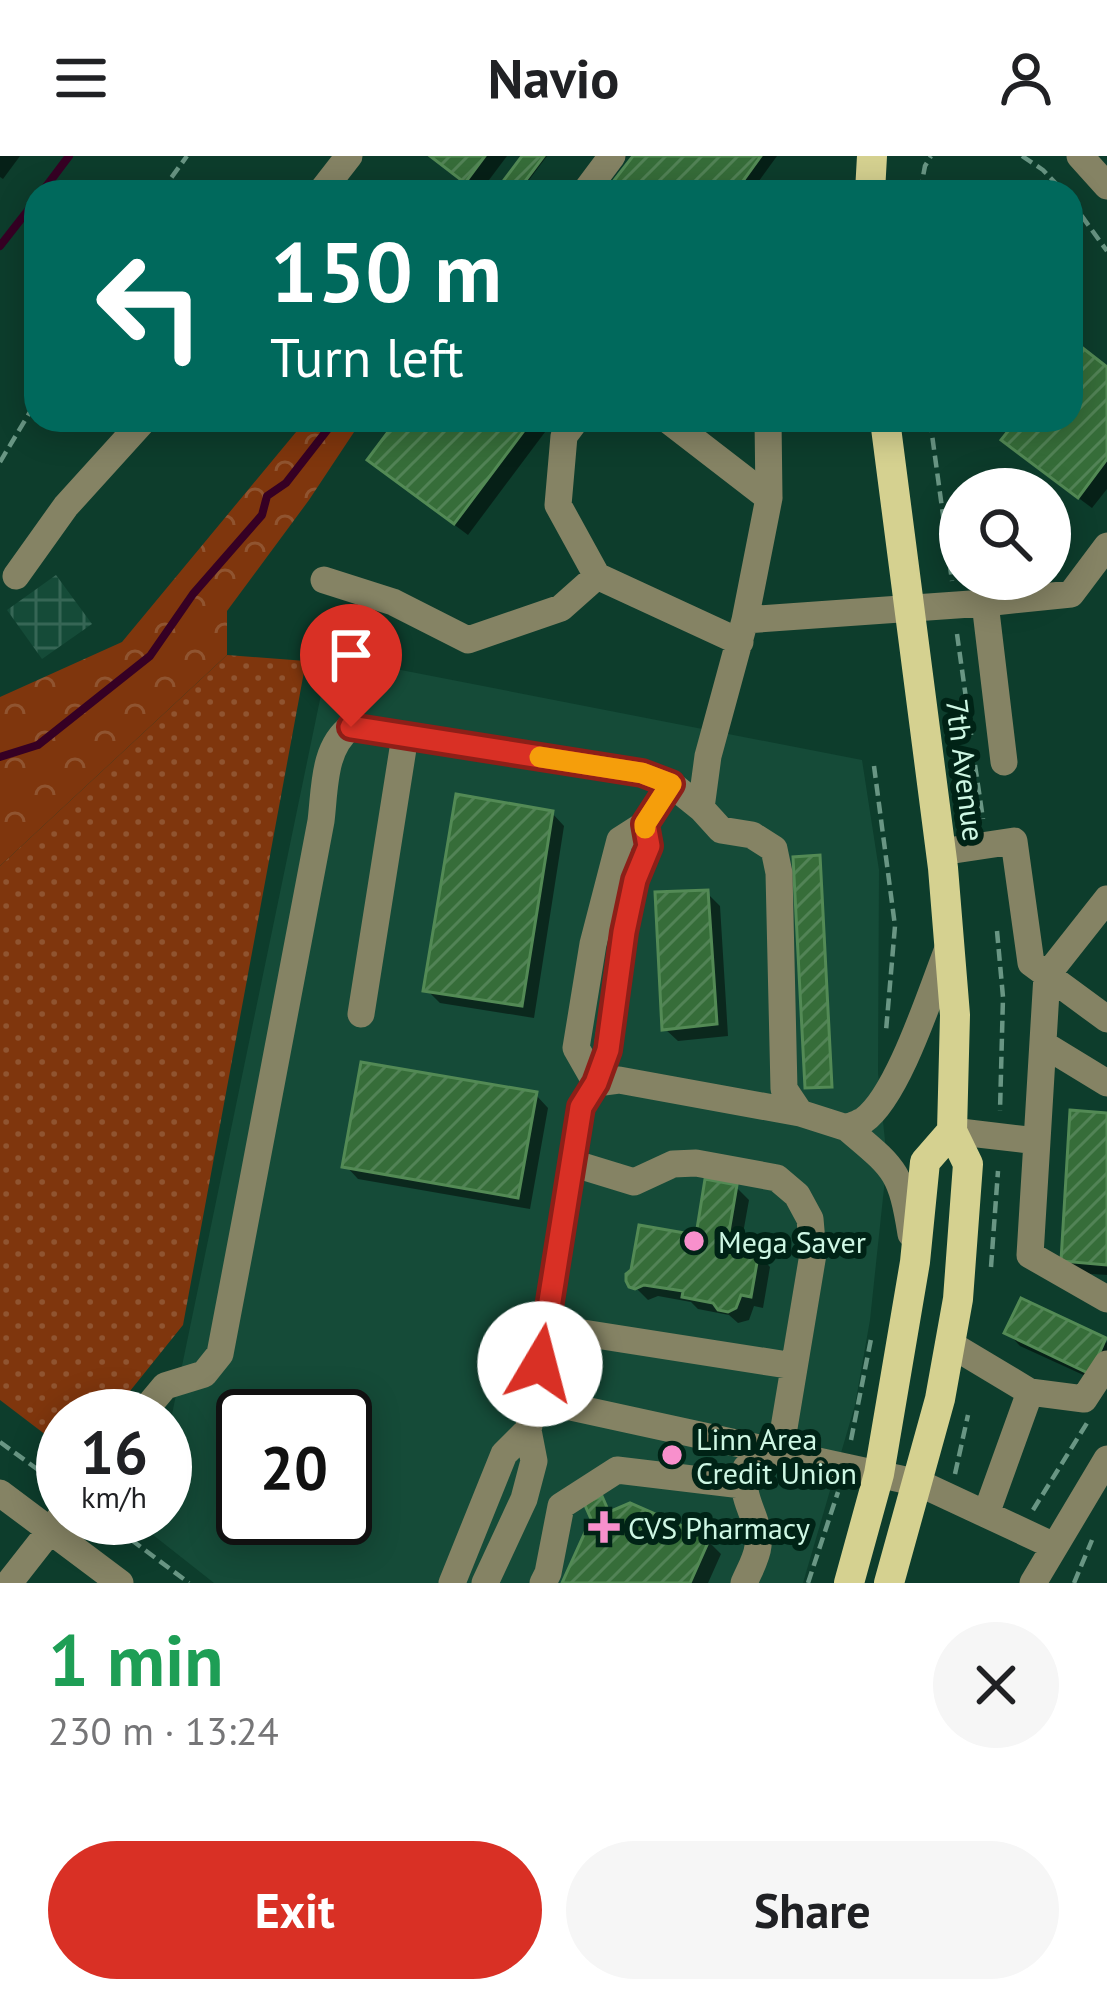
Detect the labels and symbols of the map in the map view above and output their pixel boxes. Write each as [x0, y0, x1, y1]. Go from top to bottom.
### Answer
pin [300, 604, 402, 727]
street label: 7th Avenue [938, 697, 994, 843]
place label: Mega Saver [718, 1222, 866, 1261]
marker: Mega Saver [681, 1228, 707, 1254]
position arrow [477, 1301, 603, 1427]
speed limit sign: 20 [216, 1389, 372, 1545]
place label: Linn Area Credit Union [696, 1419, 857, 1492]
marker: Linn Area Credit Union [659, 1442, 685, 1468]
place label: CVS Pharmacy [628, 1508, 810, 1547]
marker: CVS Pharmacy [591, 1514, 617, 1540]

